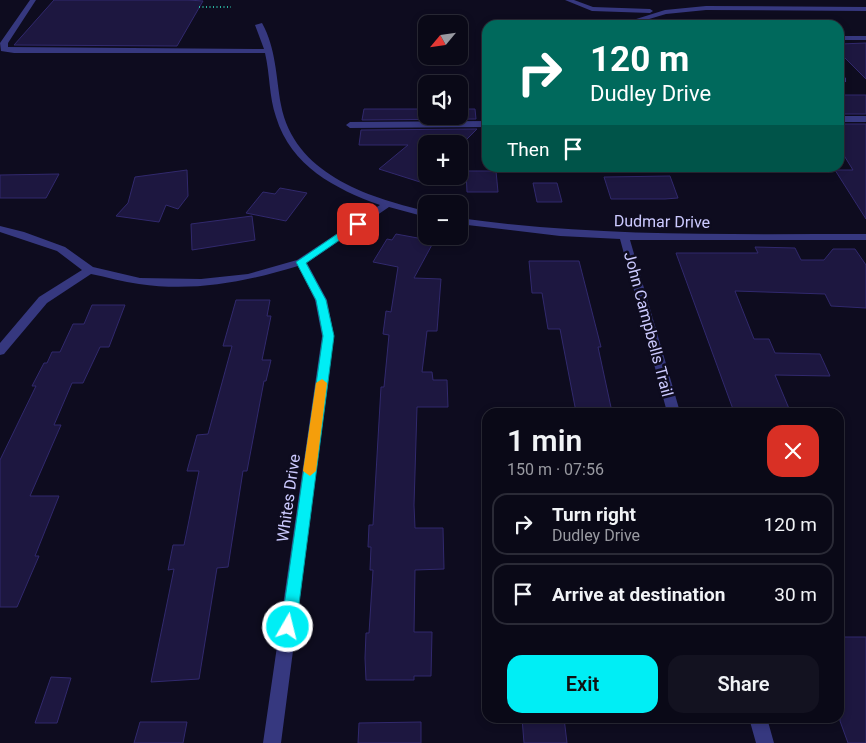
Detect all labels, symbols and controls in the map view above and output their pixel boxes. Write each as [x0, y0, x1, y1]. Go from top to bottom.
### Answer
north arrow [418, 15, 468, 65]
map controls [418, 15, 468, 245]
text: 120 m [590, 39, 689, 80]
icon: right [507, 40, 572, 105]
button: sound [418, 75, 468, 125]
text: Dudley Drive [590, 81, 711, 106]
button: + [418, 135, 468, 185]
icon: arrive [559, 135, 587, 163]
text: Then [507, 138, 549, 161]
button: − [418, 195, 468, 245]
pin [337, 203, 379, 245]
icon: arrive [344, 210, 372, 238]
street label: Dudmar Drive [614, 211, 710, 232]
street label: John Campbells Trail [620, 250, 677, 399]
text: 1 min [507, 423, 582, 458]
button: close [767, 425, 819, 477]
street label: Whites Drive [273, 453, 304, 543]
text: 150 m · 07:56 [507, 460, 604, 479]
text: Turn right [552, 503, 636, 526]
icon: right [509, 510, 537, 538]
text: 120 m [764, 513, 817, 536]
text: Dudley Drive [552, 526, 640, 545]
icon: arrive [509, 580, 537, 608]
text: Arrive at destination [552, 583, 725, 606]
text: 30 m [774, 583, 817, 606]
position arrow [261, 600, 313, 652]
button: Exit [507, 655, 658, 713]
button: Share [668, 655, 819, 713]

